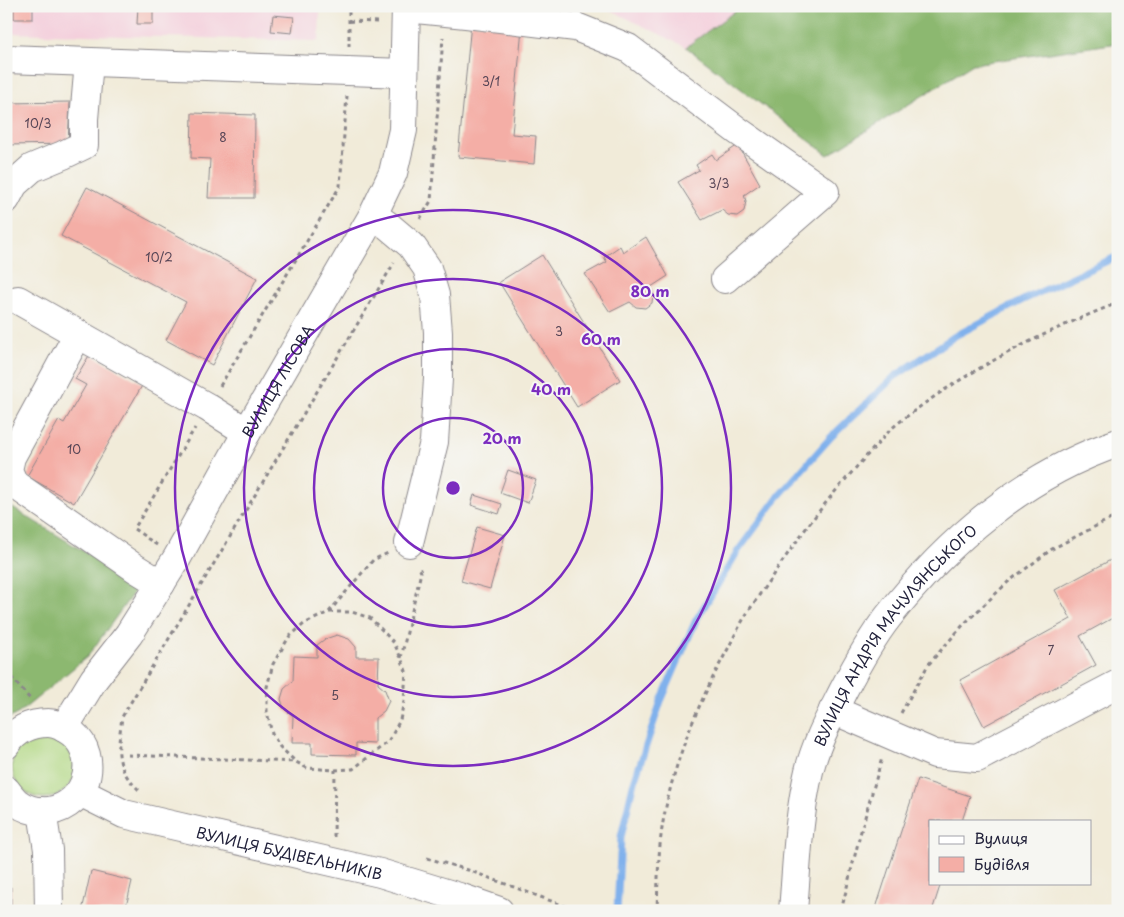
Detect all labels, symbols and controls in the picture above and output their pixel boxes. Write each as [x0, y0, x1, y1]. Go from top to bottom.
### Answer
house number: 3/1 [482, 72, 500, 90]
house number: 10/3 [25, 114, 52, 132]
house number: 8 [219, 128, 227, 146]
house number: 3/3 [709, 174, 729, 192]
house number: 10/2 [145, 248, 173, 266]
text: 80 m [630, 279, 670, 302]
street label: ВУЛИЦЯ ЛІСОВА [235, 320, 319, 441]
house number: 3 [555, 322, 563, 340]
text: 60 m [581, 327, 621, 350]
text: 40 m [531, 377, 571, 400]
text: 20 m [483, 426, 521, 449]
house number: 10 [67, 440, 81, 458]
centre of rings [444, 479, 462, 497]
street label: ВУЛИЦЯ АНДРІЯ МАЧУЛЯНСЬКОГО [807, 518, 981, 749]
house number: 7 [1048, 641, 1055, 659]
house number: 5 [331, 686, 339, 704]
street label: ВУЛИЦЯ БУДІВЕЛЬНИКІВ [194, 820, 385, 885]
legend [929, 820, 1092, 884]
text: Вулиця [974, 826, 1028, 849]
text: Будівля [974, 852, 1030, 875]

